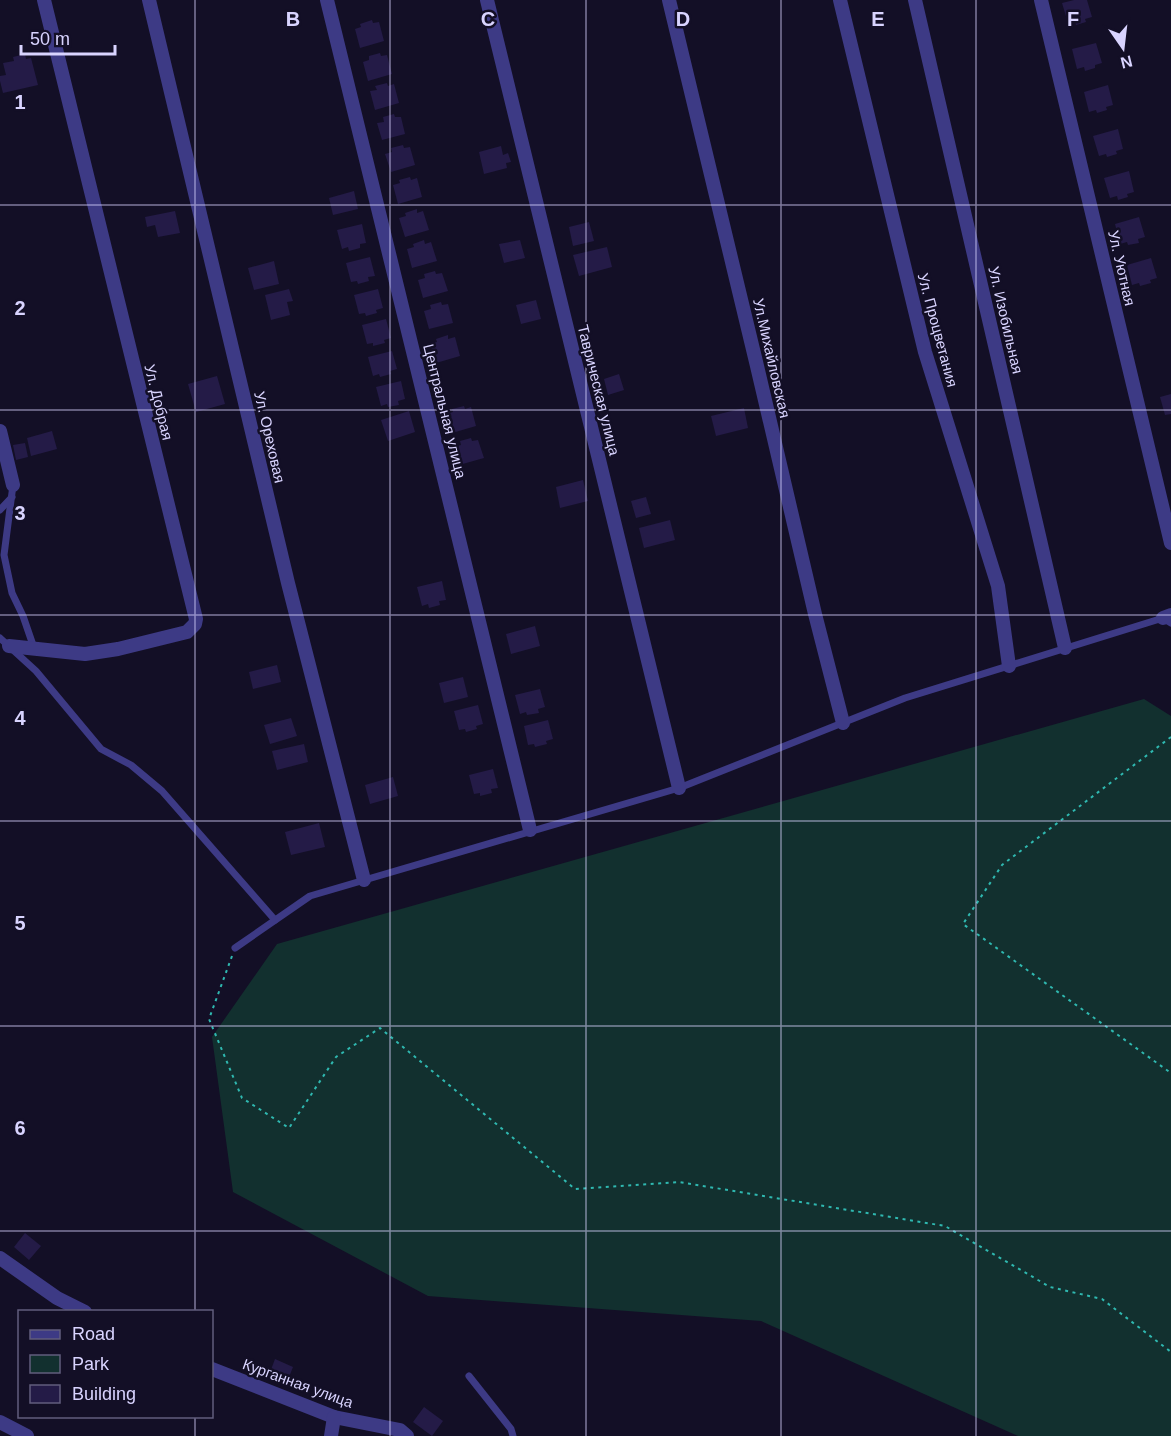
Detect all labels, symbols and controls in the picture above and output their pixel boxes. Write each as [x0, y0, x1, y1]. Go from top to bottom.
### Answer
text: B [286, 8, 300, 30]
text: C [481, 8, 495, 30]
text: D [676, 8, 690, 30]
text: E [871, 8, 885, 30]
text: F [1067, 8, 1079, 30]
scale bar [21, 18, 116, 56]
north arrow [1093, 18, 1153, 78]
text: 50 m [30, 29, 70, 49]
text: N [1119, 52, 1134, 72]
text: 1 [14, 91, 26, 113]
street label: Ул. Уютная [1105, 229, 1139, 307]
street label: Ул. Изобильная [985, 265, 1027, 375]
street label: Ул. Процветания [915, 271, 961, 389]
text: 2 [14, 297, 26, 319]
street label: Ул.Михайловская [750, 297, 794, 419]
street label: Таврическая улица [575, 323, 624, 458]
street label: Центральная улица [420, 342, 470, 481]
street label: Ул. Добрая [141, 362, 177, 442]
street label: Ул. Ореховая [251, 389, 289, 485]
text: 3 [14, 502, 26, 524]
text: 4 [14, 707, 26, 729]
text: 5 [14, 912, 26, 934]
text: 6 [14, 1117, 26, 1139]
legend [18, 1310, 213, 1418]
text: Road [72, 1324, 115, 1344]
text: Park [72, 1354, 110, 1374]
street label: Курганная улица [240, 1355, 356, 1411]
text: Building [72, 1384, 136, 1404]

